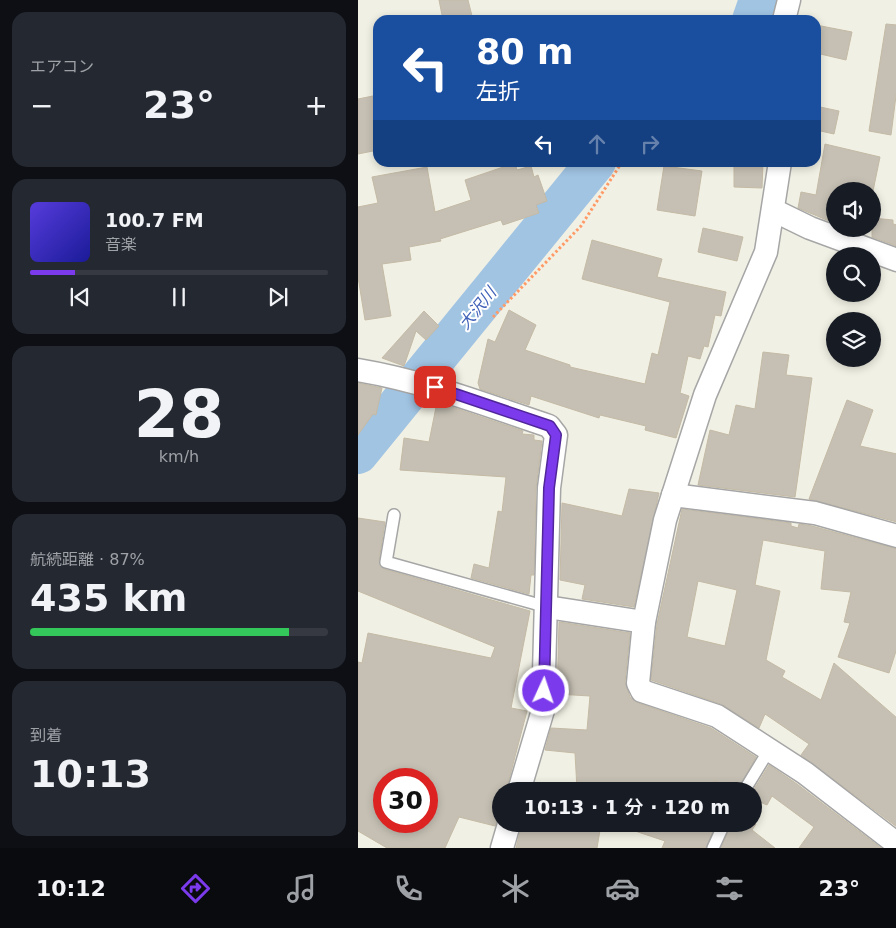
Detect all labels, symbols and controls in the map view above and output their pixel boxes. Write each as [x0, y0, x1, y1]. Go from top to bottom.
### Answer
text: 80 m [476, 32, 573, 72]
icon: left [393, 35, 458, 100]
text: エアコン [30, 57, 94, 76]
text: 左折 [476, 79, 520, 104]
text: 23° [143, 83, 215, 127]
text: − [30, 89, 53, 122]
text: + [305, 89, 328, 122]
icon: left [530, 130, 558, 158]
icon: ahead [583, 130, 611, 158]
icon: right [636, 130, 664, 158]
map controls [826, 182, 881, 367]
button: sound [826, 182, 881, 237]
text: 100.7 FM [105, 209, 204, 231]
text: 音楽 [105, 235, 137, 254]
button: search [826, 247, 881, 302]
water label: 大沢川 [455, 282, 501, 333]
icon: previous [66, 283, 94, 311]
icon: pause [165, 283, 193, 311]
icon: next [264, 283, 292, 311]
button: layers [826, 312, 881, 367]
pin [414, 366, 456, 408]
icon: arrive [421, 373, 449, 401]
text: 28 [134, 377, 224, 452]
text: km/h [159, 447, 199, 466]
text: 航続距離 · 87% [30, 550, 145, 569]
text: 435 km [30, 576, 187, 620]
position arrow [517, 664, 569, 716]
text: 到着 [30, 726, 62, 745]
text: 10:13 [30, 752, 151, 796]
speed limit sign: 30 [373, 768, 438, 833]
text: 10:13 · 1 分 · 120 m [524, 796, 730, 818]
icon: directions [178, 871, 213, 906]
icon: music [284, 871, 319, 906]
icon: phone [391, 871, 426, 906]
icon: climate [498, 871, 533, 906]
icon: car [605, 871, 640, 906]
icon: filters [712, 871, 747, 906]
text: 10:12 [36, 876, 106, 901]
text: 23° [818, 876, 860, 901]

